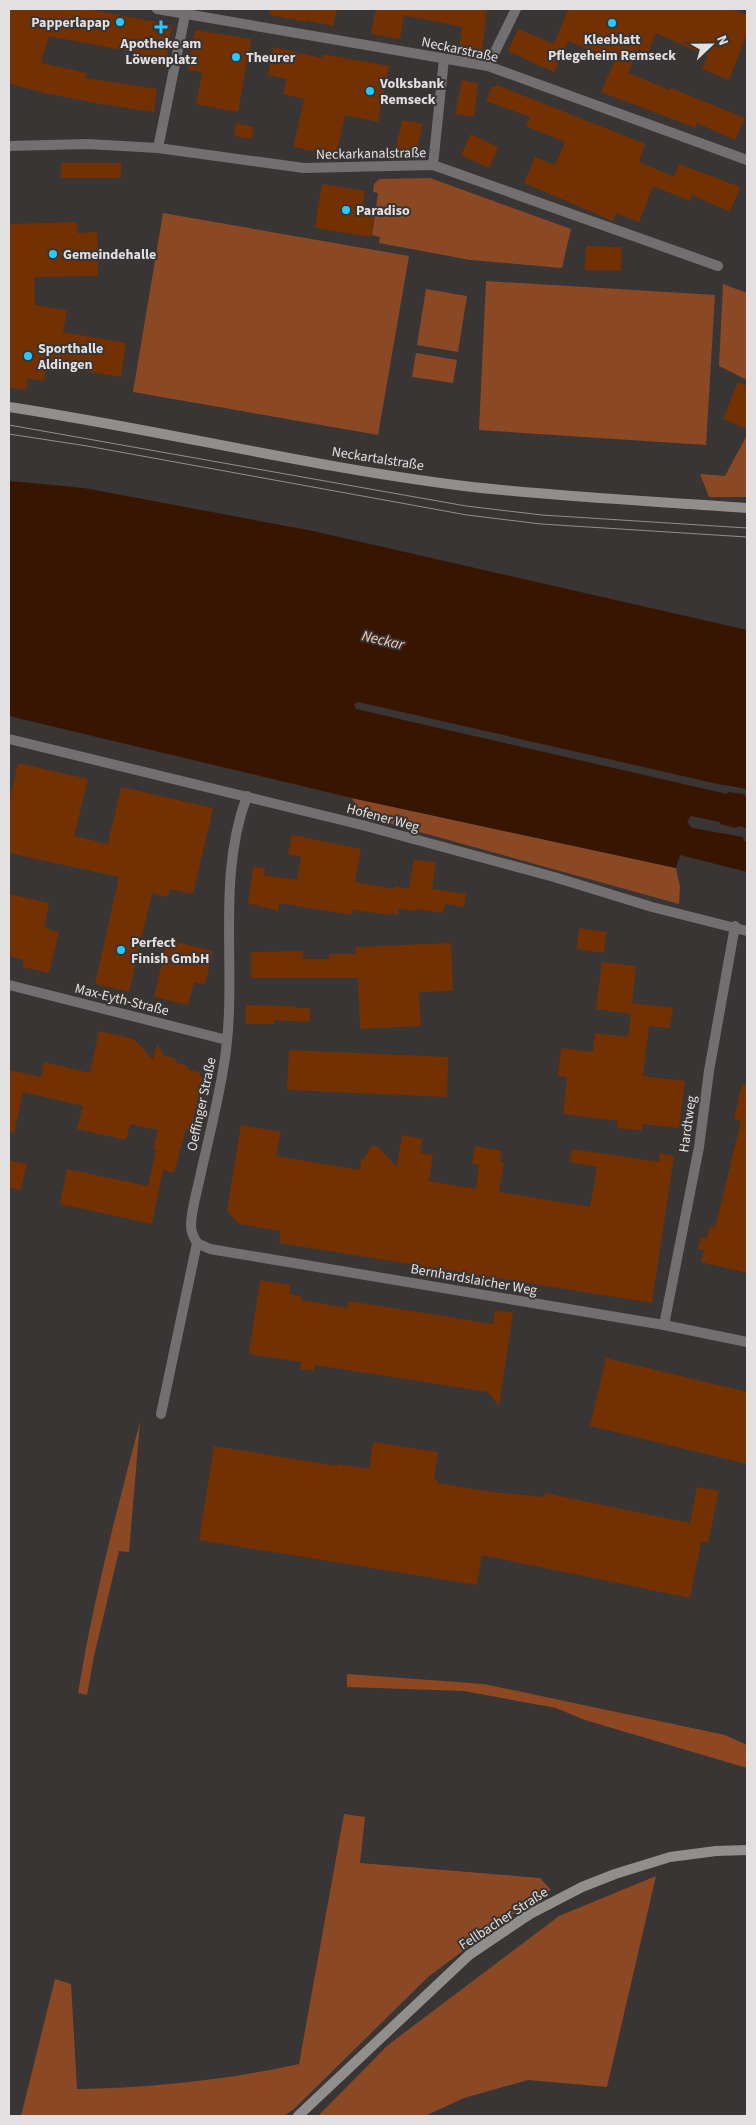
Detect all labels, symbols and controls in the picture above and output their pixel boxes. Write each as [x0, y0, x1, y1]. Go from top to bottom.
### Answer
place label: Papperlapap [31, 13, 110, 33]
marker: Papperlapap [114, 16, 126, 28]
marker: Kleeblatt Pflegeheim Remseck [606, 17, 618, 29]
north arrow [686, 20, 736, 70]
marker: Apotheke am Löwenplatz [155, 21, 167, 33]
place label: Kleeblatt Pflegeheim Remseck [548, 30, 676, 66]
street label: Neckarstraße [420, 32, 500, 68]
text: N [711, 32, 733, 49]
place label: Apotheke am Löwenplatz [120, 34, 201, 70]
place label: Theurer [246, 48, 296, 68]
marker: Theurer [230, 51, 242, 63]
place label: Volksbank Remseck [379, 74, 444, 110]
marker: Volksbank Remseck [364, 85, 376, 97]
street label: Neckarkanalstraße [316, 143, 426, 165]
place label: Paradiso [356, 201, 410, 221]
marker: Paradiso [340, 204, 352, 216]
place label: Gemeindehalle [63, 245, 156, 265]
marker: Gemeindehalle [47, 248, 59, 260]
place label: Sporthalle Aldingen [37, 339, 103, 375]
marker: Sporthalle Aldingen [22, 350, 34, 362]
street label: Neckartalstraße [330, 442, 425, 476]
water label: Neckar [360, 625, 407, 656]
street label: Hofener Weg [344, 799, 421, 837]
place label: Perfect Finish GmbH [131, 933, 209, 969]
marker: Perfect Finish GmbH [115, 944, 127, 956]
street label: Max-Eyth-Straße [73, 979, 171, 1021]
street label: Oeffinger Straße [182, 1055, 222, 1153]
street label: Hardtweg [674, 1094, 702, 1154]
street label: Bernhardslaicher Weg [409, 1259, 539, 1301]
street label: Fellbacher Straße [455, 1883, 552, 1955]

